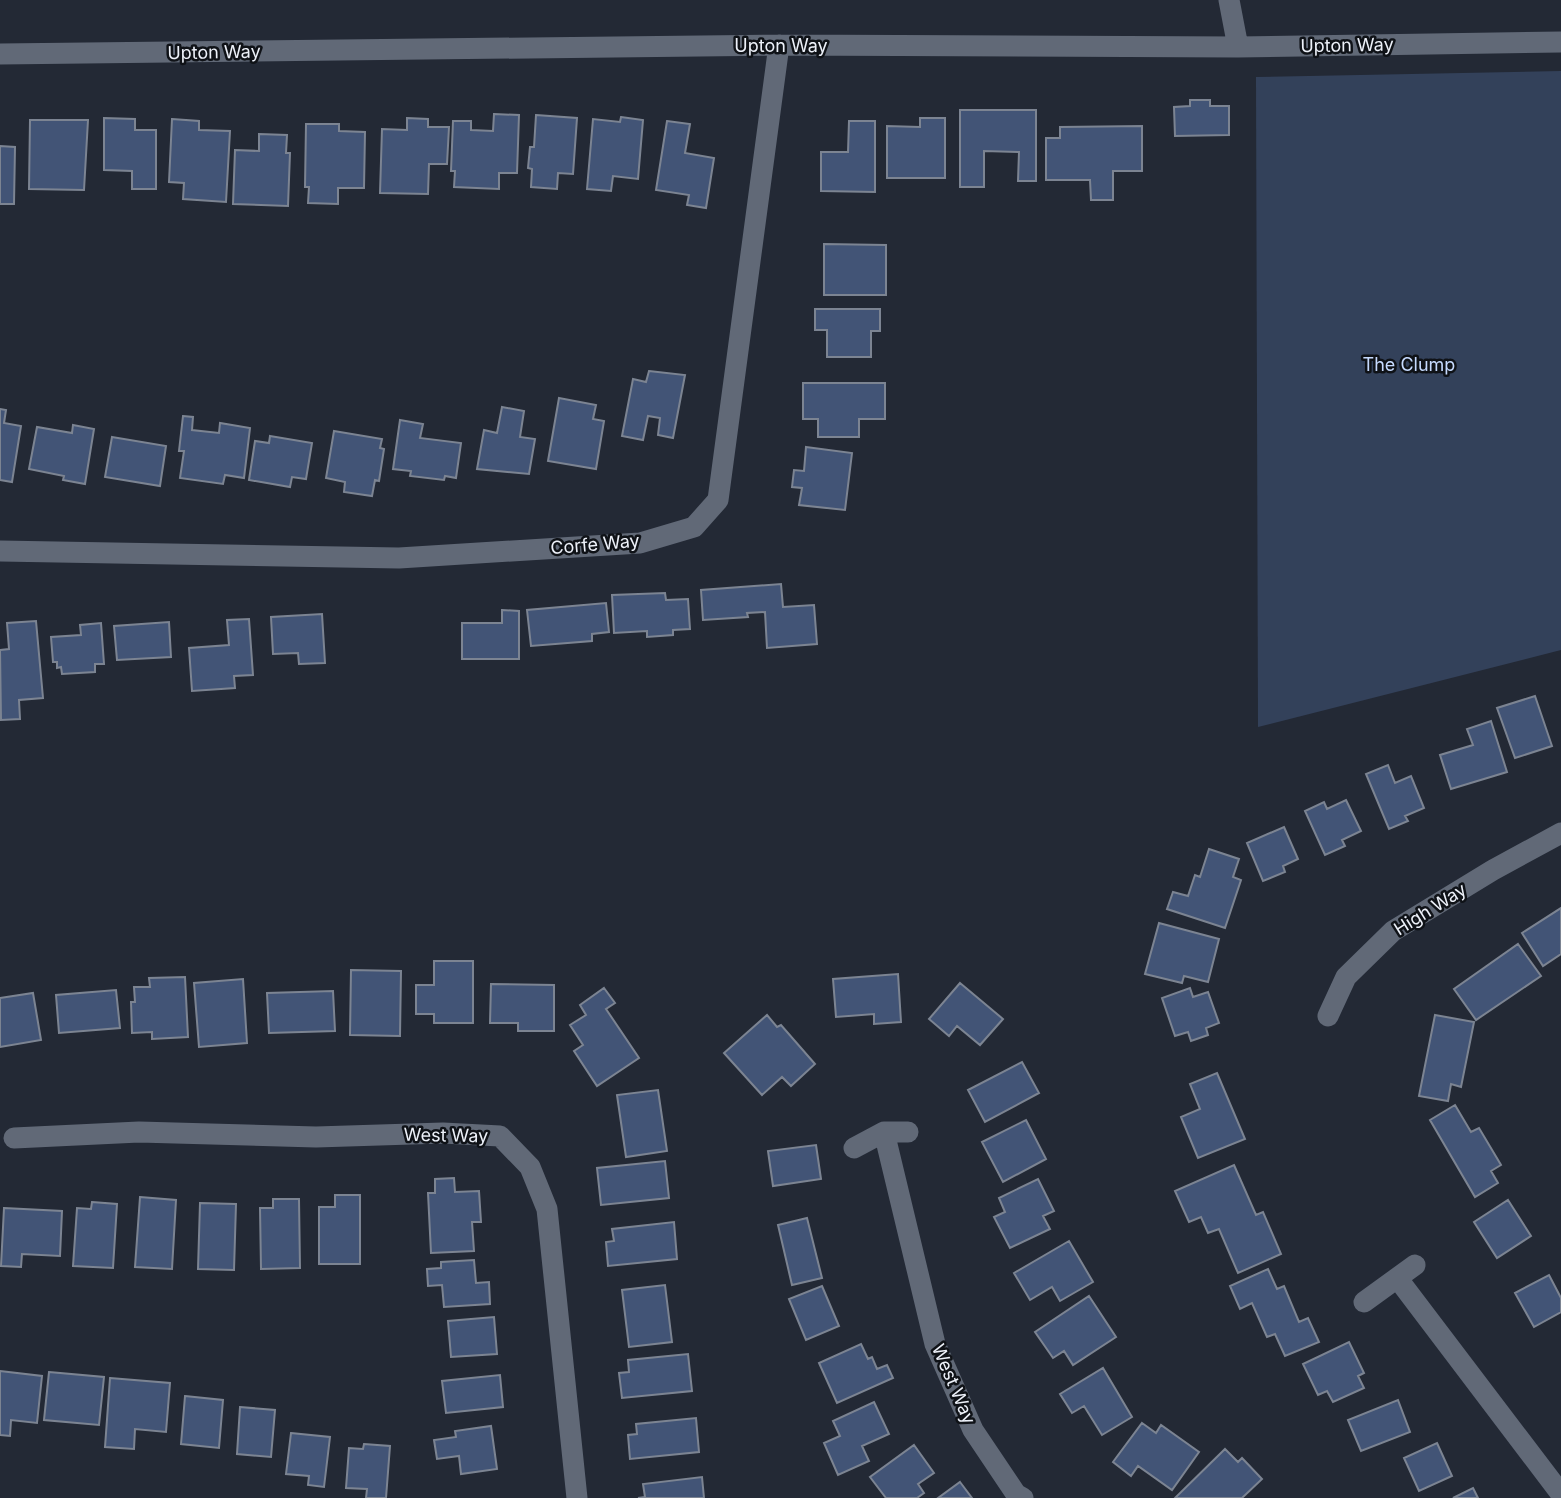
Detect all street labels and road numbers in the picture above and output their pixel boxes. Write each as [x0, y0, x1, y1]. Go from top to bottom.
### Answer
street label: Upton Way [1300, 34, 1394, 56]
street label: Upton Way [734, 35, 828, 56]
street label: Upton Way [167, 41, 261, 63]
street label: Corfe Way [550, 530, 640, 558]
street label: High Way [1390, 879, 1470, 939]
street label: West Way [404, 1124, 488, 1146]
street label: West Way [928, 1341, 980, 1427]

